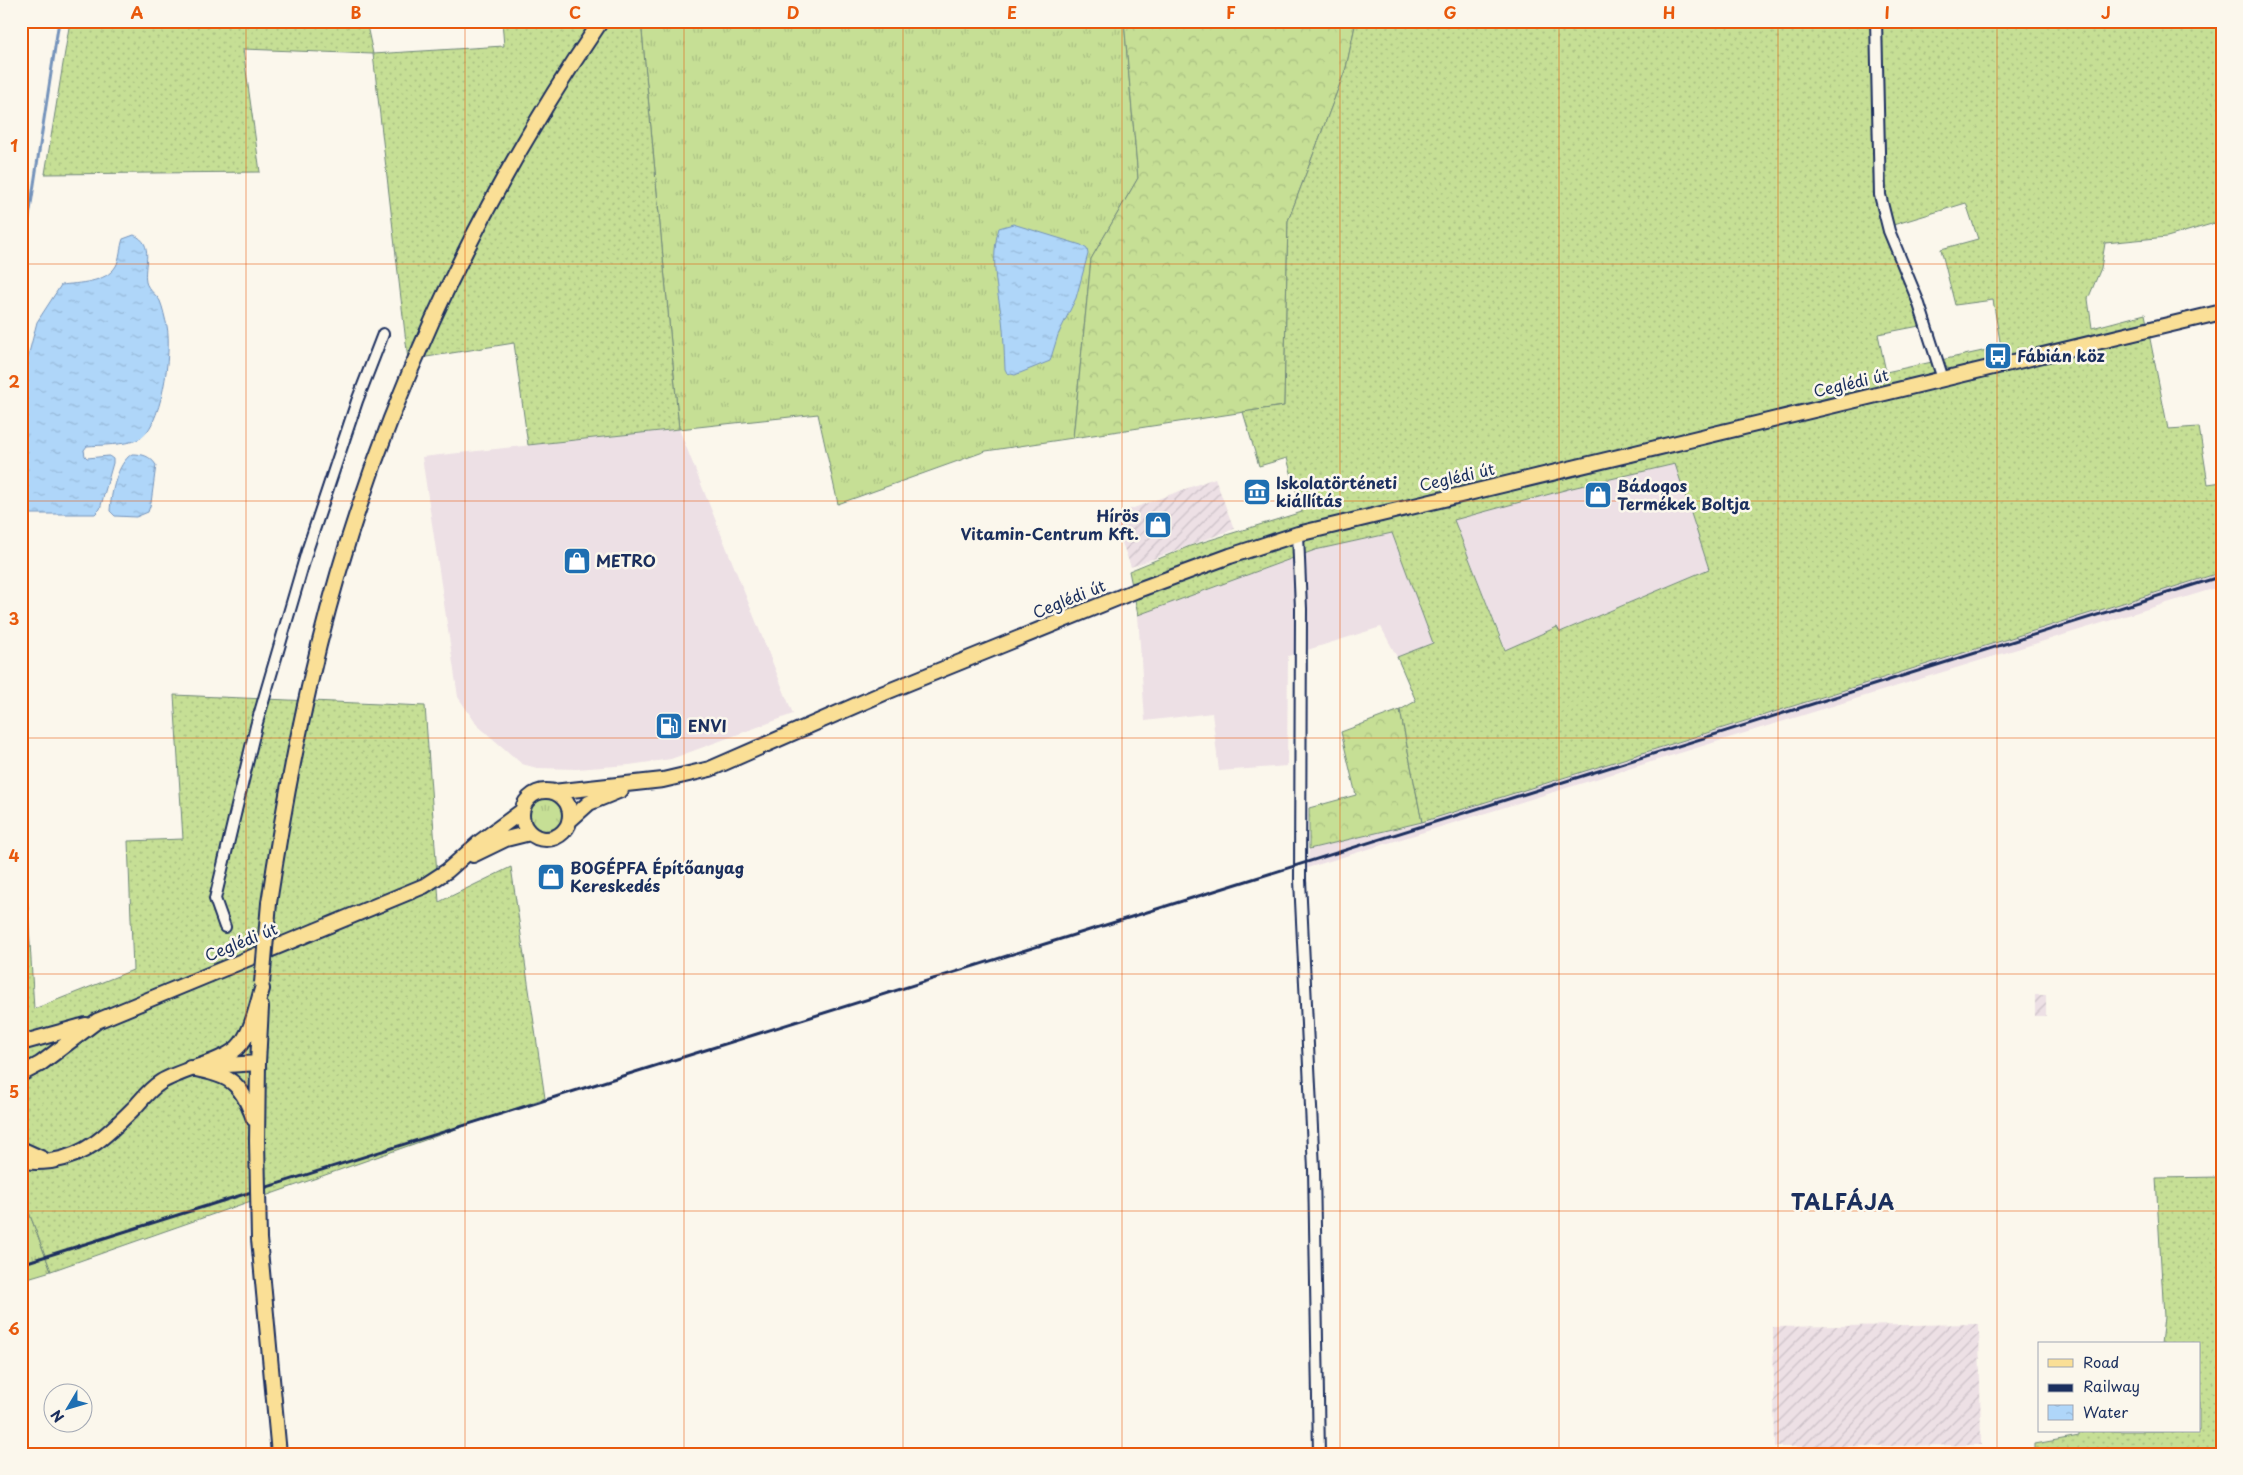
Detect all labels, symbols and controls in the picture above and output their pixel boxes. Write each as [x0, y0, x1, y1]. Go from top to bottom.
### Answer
text: A [131, 0, 144, 24]
text: B [351, 0, 362, 24]
text: C [569, 0, 581, 24]
text: D [787, 0, 799, 24]
text: E [1007, 0, 1017, 24]
text: F [1226, 0, 1236, 24]
text: G [1443, 0, 1457, 24]
text: H [1663, 0, 1675, 24]
text: I [1884, 0, 1890, 24]
text: J [2101, 0, 2111, 24]
text: 1 [10, 133, 18, 157]
bus stop icon: Fábián köz [1983, 341, 2013, 371]
place label: Fábián köz [2017, 343, 2105, 367]
street label: Ceglédi út [1811, 362, 1891, 402]
text: 2 [8, 369, 20, 393]
street label: Ceglédi út [1417, 456, 1497, 496]
place label: Iskolatörténeti kiállítás [1276, 470, 1397, 512]
place label: Bádogos Termékek Boltja [1617, 473, 1750, 515]
museum icon: Iskolatörténeti kiállítás [1242, 477, 1272, 507]
shop icon: Bádogos Termékek Boltja [1583, 480, 1613, 510]
place label: Hírös Vitamin-Centrum Kft. [961, 503, 1139, 545]
shop icon: Hírös Vitamin-Centrum Kft. [1143, 510, 1173, 540]
shop icon: METRO [562, 546, 592, 576]
place label: METRO [596, 548, 656, 572]
street label: Ceglédi út [1029, 572, 1109, 624]
text: 3 [9, 606, 19, 630]
fuel station icon: ENVI [654, 711, 684, 741]
place label: ENVI [688, 713, 727, 737]
text: 4 [9, 843, 20, 867]
place label: BOGÉPFA Építőanyag Kereskedés [570, 855, 744, 897]
shop icon: BOGÉPFA Építőanyag Kereskedés [536, 862, 566, 892]
street label: Ceglédi út [201, 915, 281, 967]
text: 5 [9, 1079, 19, 1103]
district label: TALFÁJA [1791, 1185, 1895, 1217]
text: 6 [8, 1316, 20, 1340]
legend [2038, 1342, 2200, 1432]
text: Road [2083, 1350, 2119, 1373]
text: Railway [2083, 1374, 2140, 1397]
north arrow [42, 1382, 92, 1432]
text: Water [2083, 1400, 2128, 1423]
text: N [46, 1405, 69, 1427]

